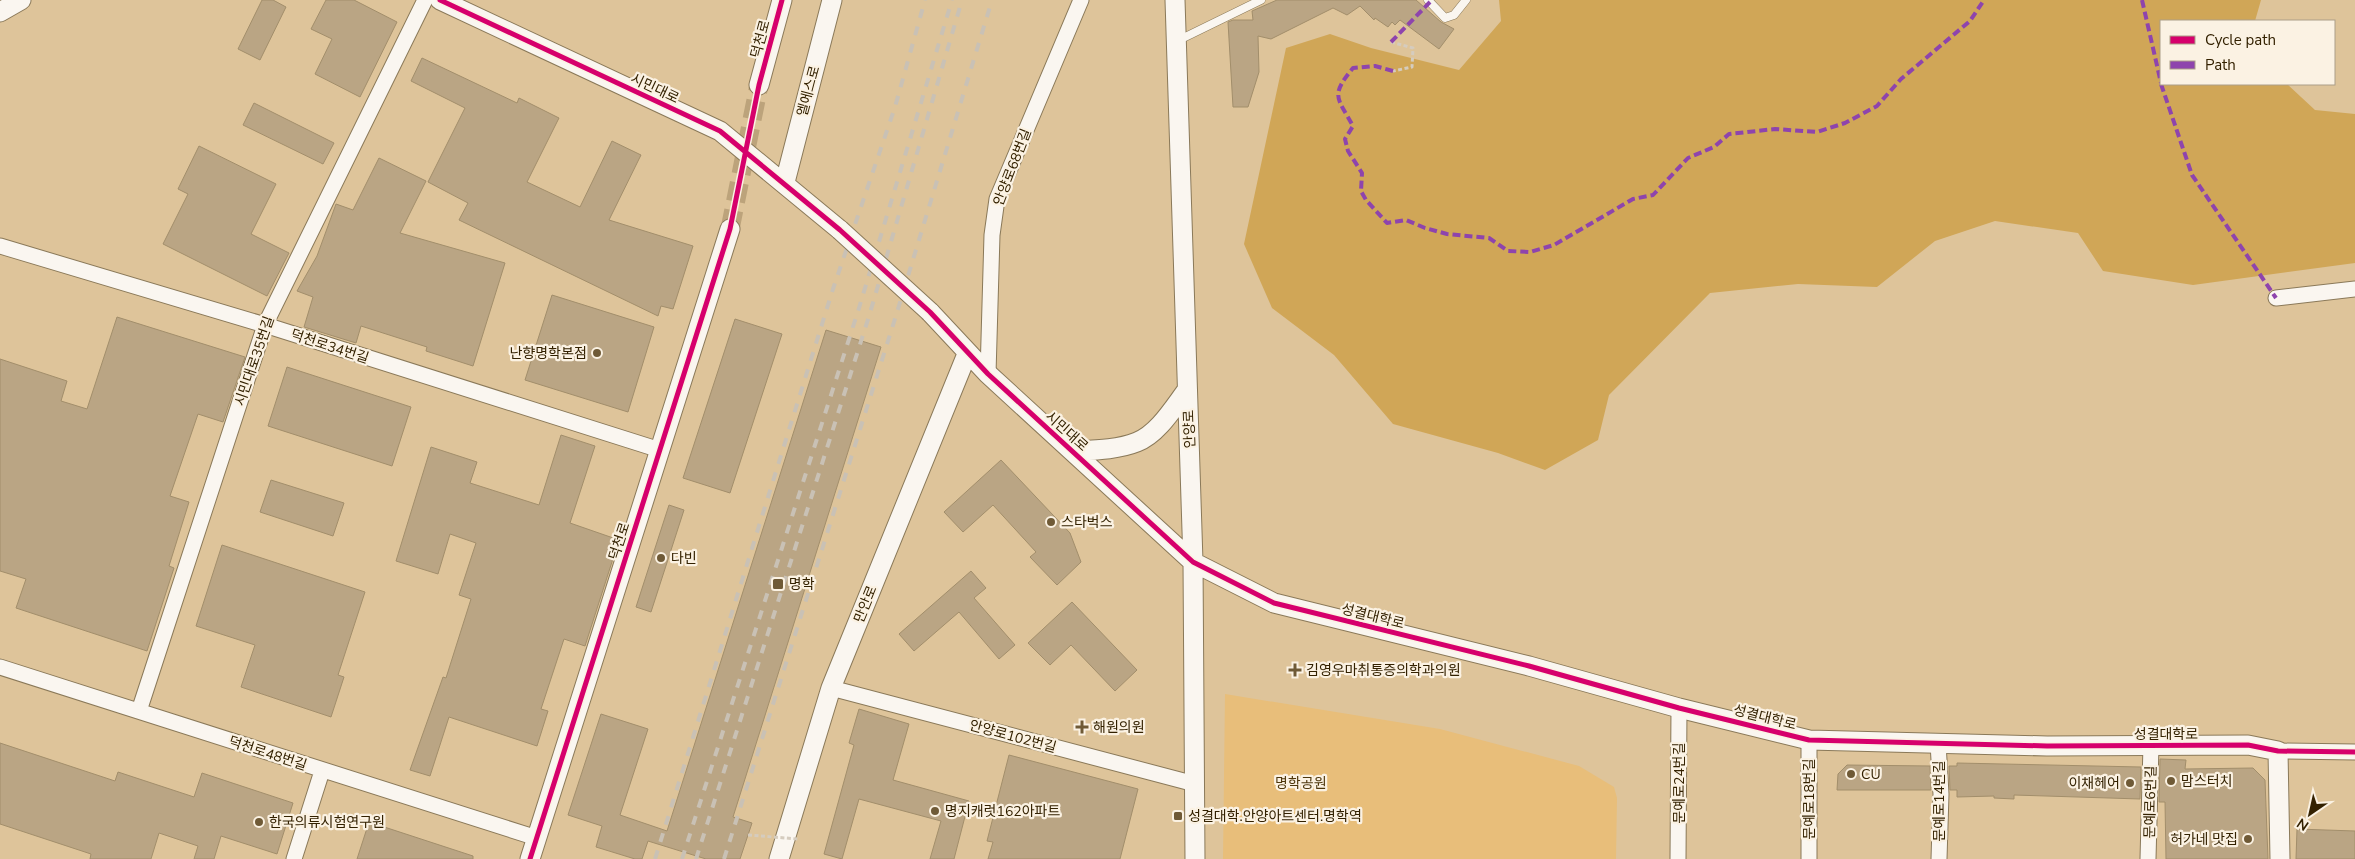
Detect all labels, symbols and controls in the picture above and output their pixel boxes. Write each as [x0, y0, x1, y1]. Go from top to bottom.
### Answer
street label: 덕천로 [746, 18, 775, 60]
legend [2160, 20, 2335, 85]
text: Cycle path [2205, 30, 2276, 50]
text: Path [2205, 55, 2236, 75]
street label: 엘에스로 [793, 64, 824, 118]
street label: 시민대로 [627, 69, 682, 108]
street label: 안양로68번길 [989, 126, 1036, 208]
street label: 시민대로35번길 [230, 314, 279, 409]
street label: 덕천로34번길 [288, 325, 371, 368]
place label: 난향명학본점 [510, 344, 587, 363]
marker: 난향명학본점 [591, 347, 603, 359]
street label: 시민대로 [1041, 407, 1092, 456]
street label: 안양로 [1179, 409, 1200, 449]
place label: 스타벅스 [1061, 513, 1113, 532]
marker: 스타벅스 [1045, 516, 1057, 528]
street label: 덕천로 [604, 520, 635, 562]
place label: 다빈 [671, 549, 697, 568]
marker: 다빈 [655, 552, 667, 564]
place label: 명학 [789, 575, 815, 594]
marker: 명학 [771, 577, 785, 591]
street label: 만안로 [849, 583, 882, 626]
street label: 성결대학로 [1339, 599, 1407, 634]
place label: 김영우마취통증의학과의원 [1306, 661, 1461, 680]
marker: 김영우마취통증의학과의원 [1288, 663, 1302, 677]
street label: 성결대학로 [1731, 700, 1799, 735]
street label: 안양로102번길 [967, 716, 1059, 757]
place label: 해원의원 [1093, 718, 1145, 737]
marker: 해원의원 [1075, 720, 1089, 734]
street label: 성결대학로 [2134, 725, 2198, 744]
street label: 덕천로48번길 [226, 732, 309, 775]
street label: 문예로24번길 [1670, 742, 1689, 824]
street label: 문예로18번길 [1800, 758, 1819, 840]
street label: 문예로14번길 [1930, 760, 1949, 842]
place label: CU [1861, 765, 1881, 784]
street label: 문예로6번길 [2140, 765, 2161, 839]
marker: CU [1845, 768, 1857, 780]
place label: 맘스터치 [2181, 772, 2233, 791]
park label: 명학공원 [1275, 774, 1327, 793]
place label: 이채헤어 [2068, 774, 2120, 793]
marker: 맘스터치 [2165, 775, 2177, 787]
marker: 이채헤어 [2124, 777, 2136, 789]
north arrow [2285, 789, 2335, 839]
place label: 명지캐럿162아파트 [945, 802, 1060, 821]
marker: 명지캐럿162아파트 [929, 805, 941, 817]
place label: 성결대학.안양아트센터.명학역 [1188, 807, 1362, 826]
marker: 성결대학.안양아트센터.명학역 [1172, 810, 1184, 822]
place label: 한국의류시험연구원 [269, 813, 385, 832]
text: N [2293, 814, 2313, 835]
marker: 한국의류시험연구원 [253, 816, 265, 828]
place label: 허가네 맛집 [2170, 830, 2238, 849]
marker: 허가네 맛집 [2242, 833, 2254, 845]

